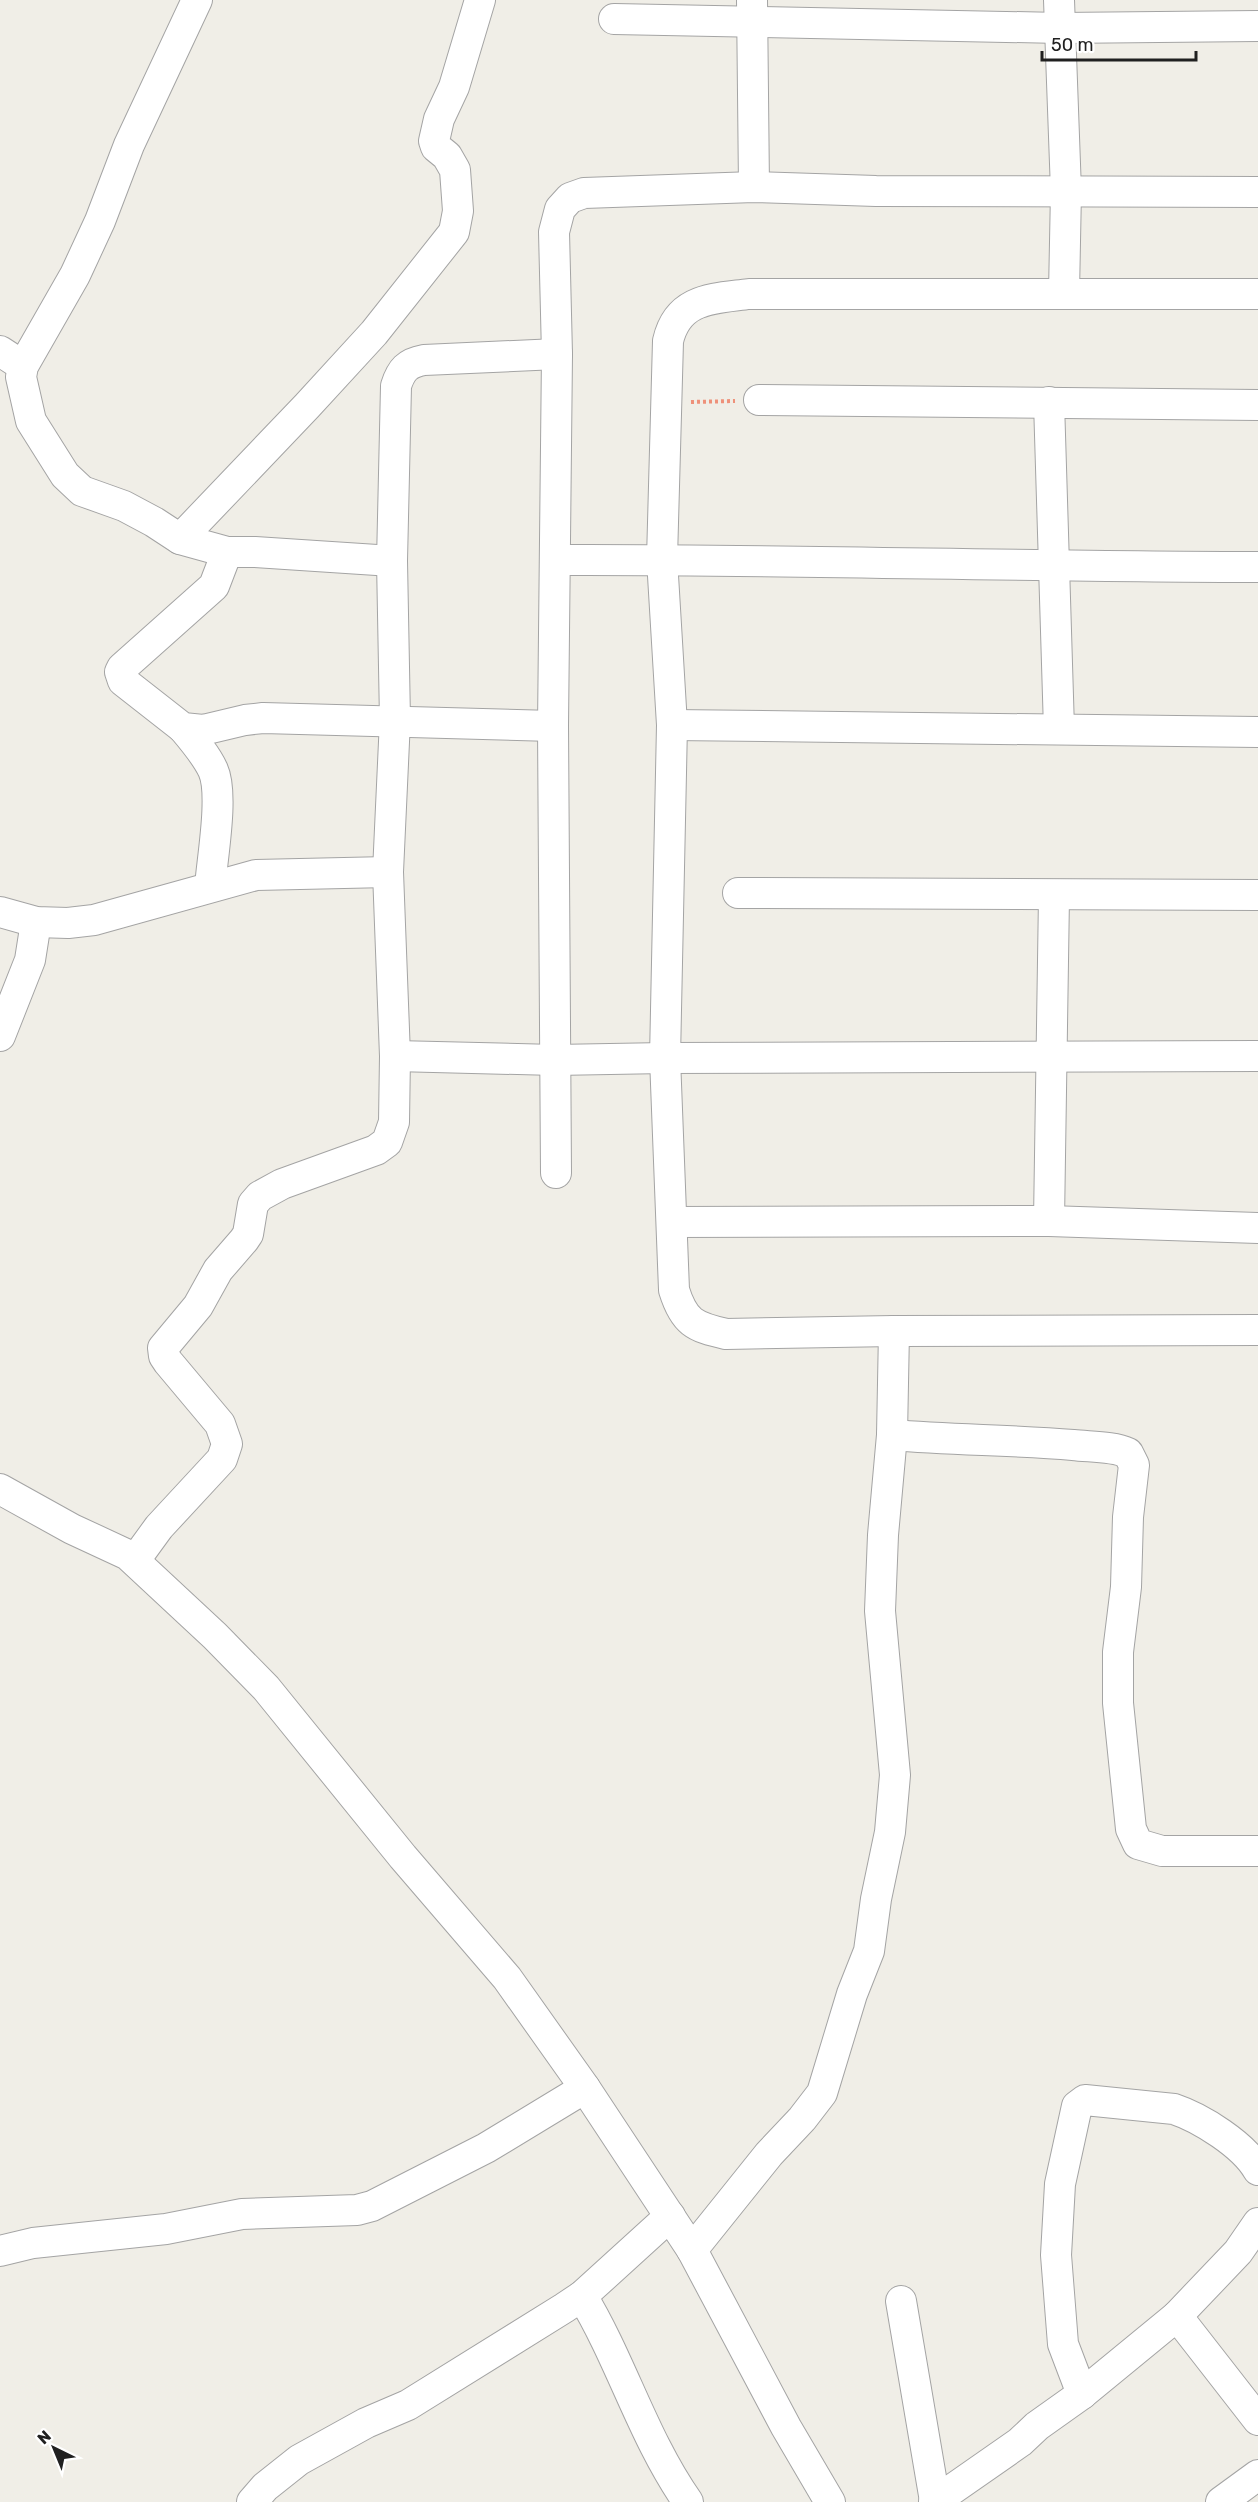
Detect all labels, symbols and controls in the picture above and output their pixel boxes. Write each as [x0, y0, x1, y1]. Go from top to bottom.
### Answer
scale bar [1042, 24, 1196, 62]
text: 50 m [1051, 34, 1094, 56]
north arrow [24, 2418, 84, 2478]
text: N [33, 2427, 55, 2448]

